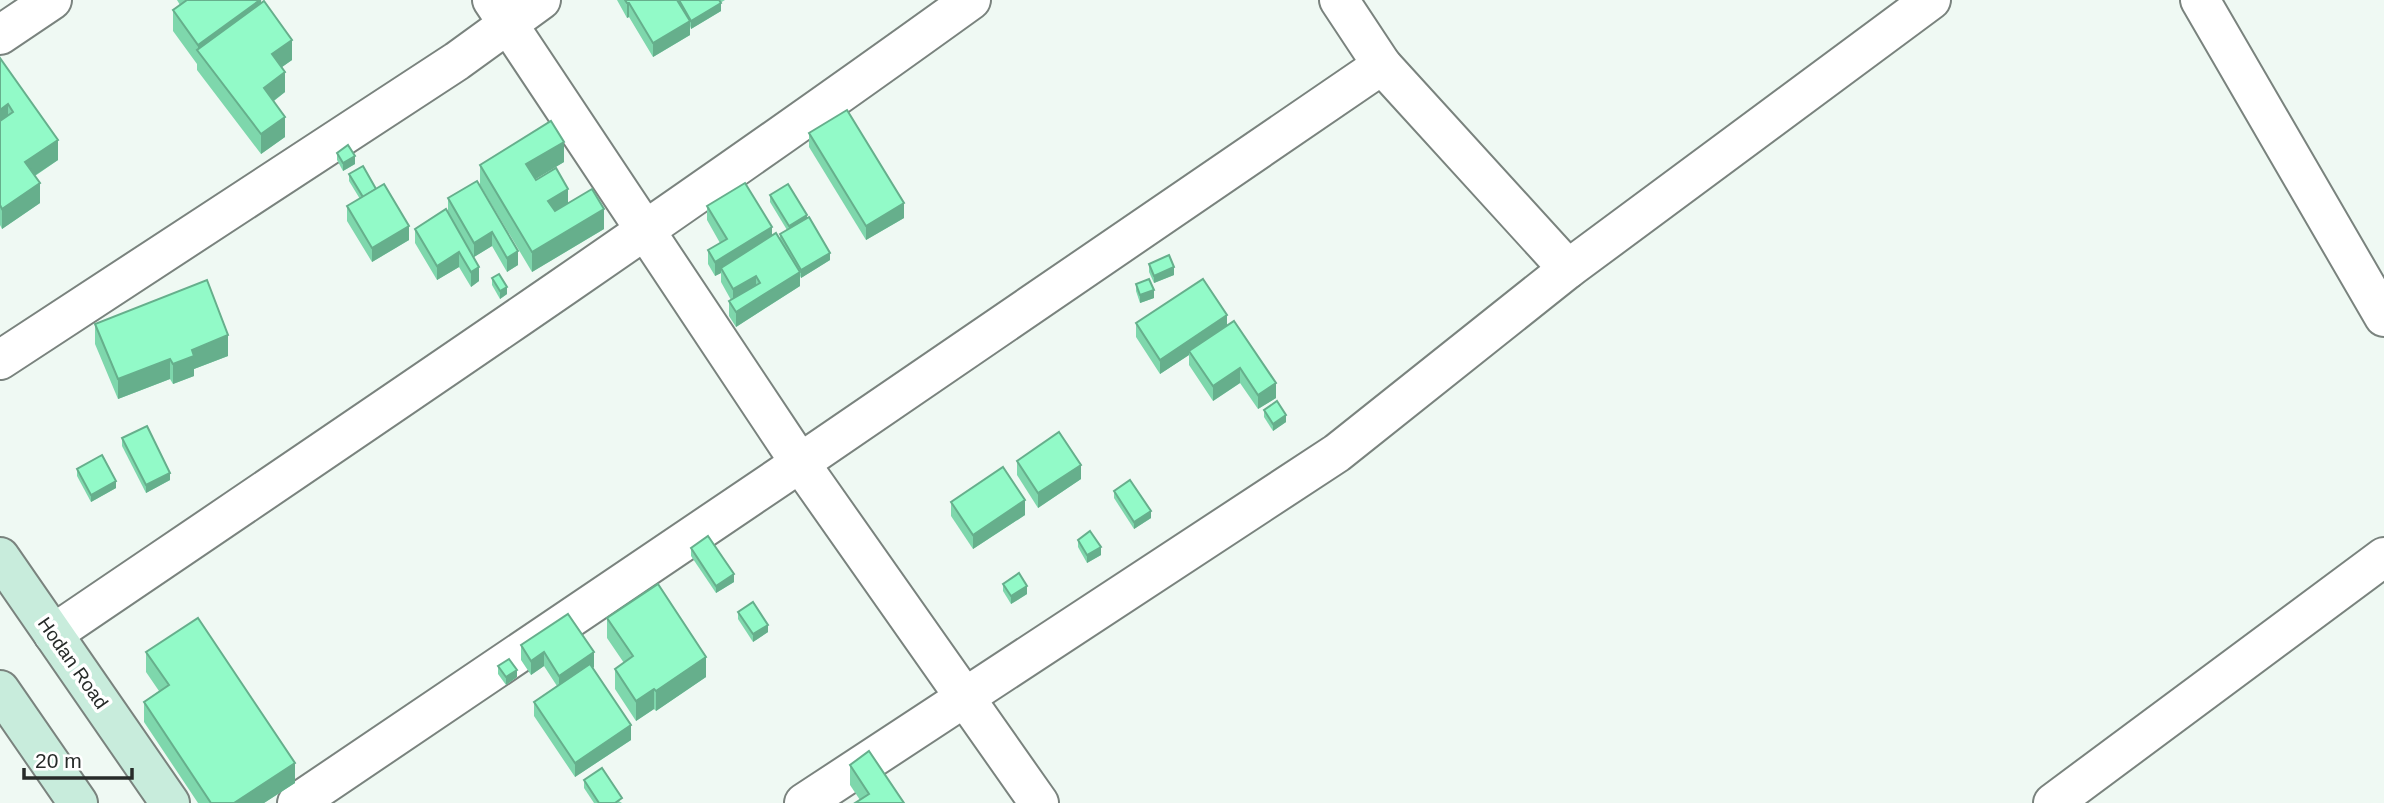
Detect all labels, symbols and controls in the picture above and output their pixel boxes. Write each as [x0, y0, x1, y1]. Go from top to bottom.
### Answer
street label: Hodan Road [34, 613, 112, 713]
scale bar [24, 736, 133, 780]
text: 20 m [35, 749, 82, 772]

